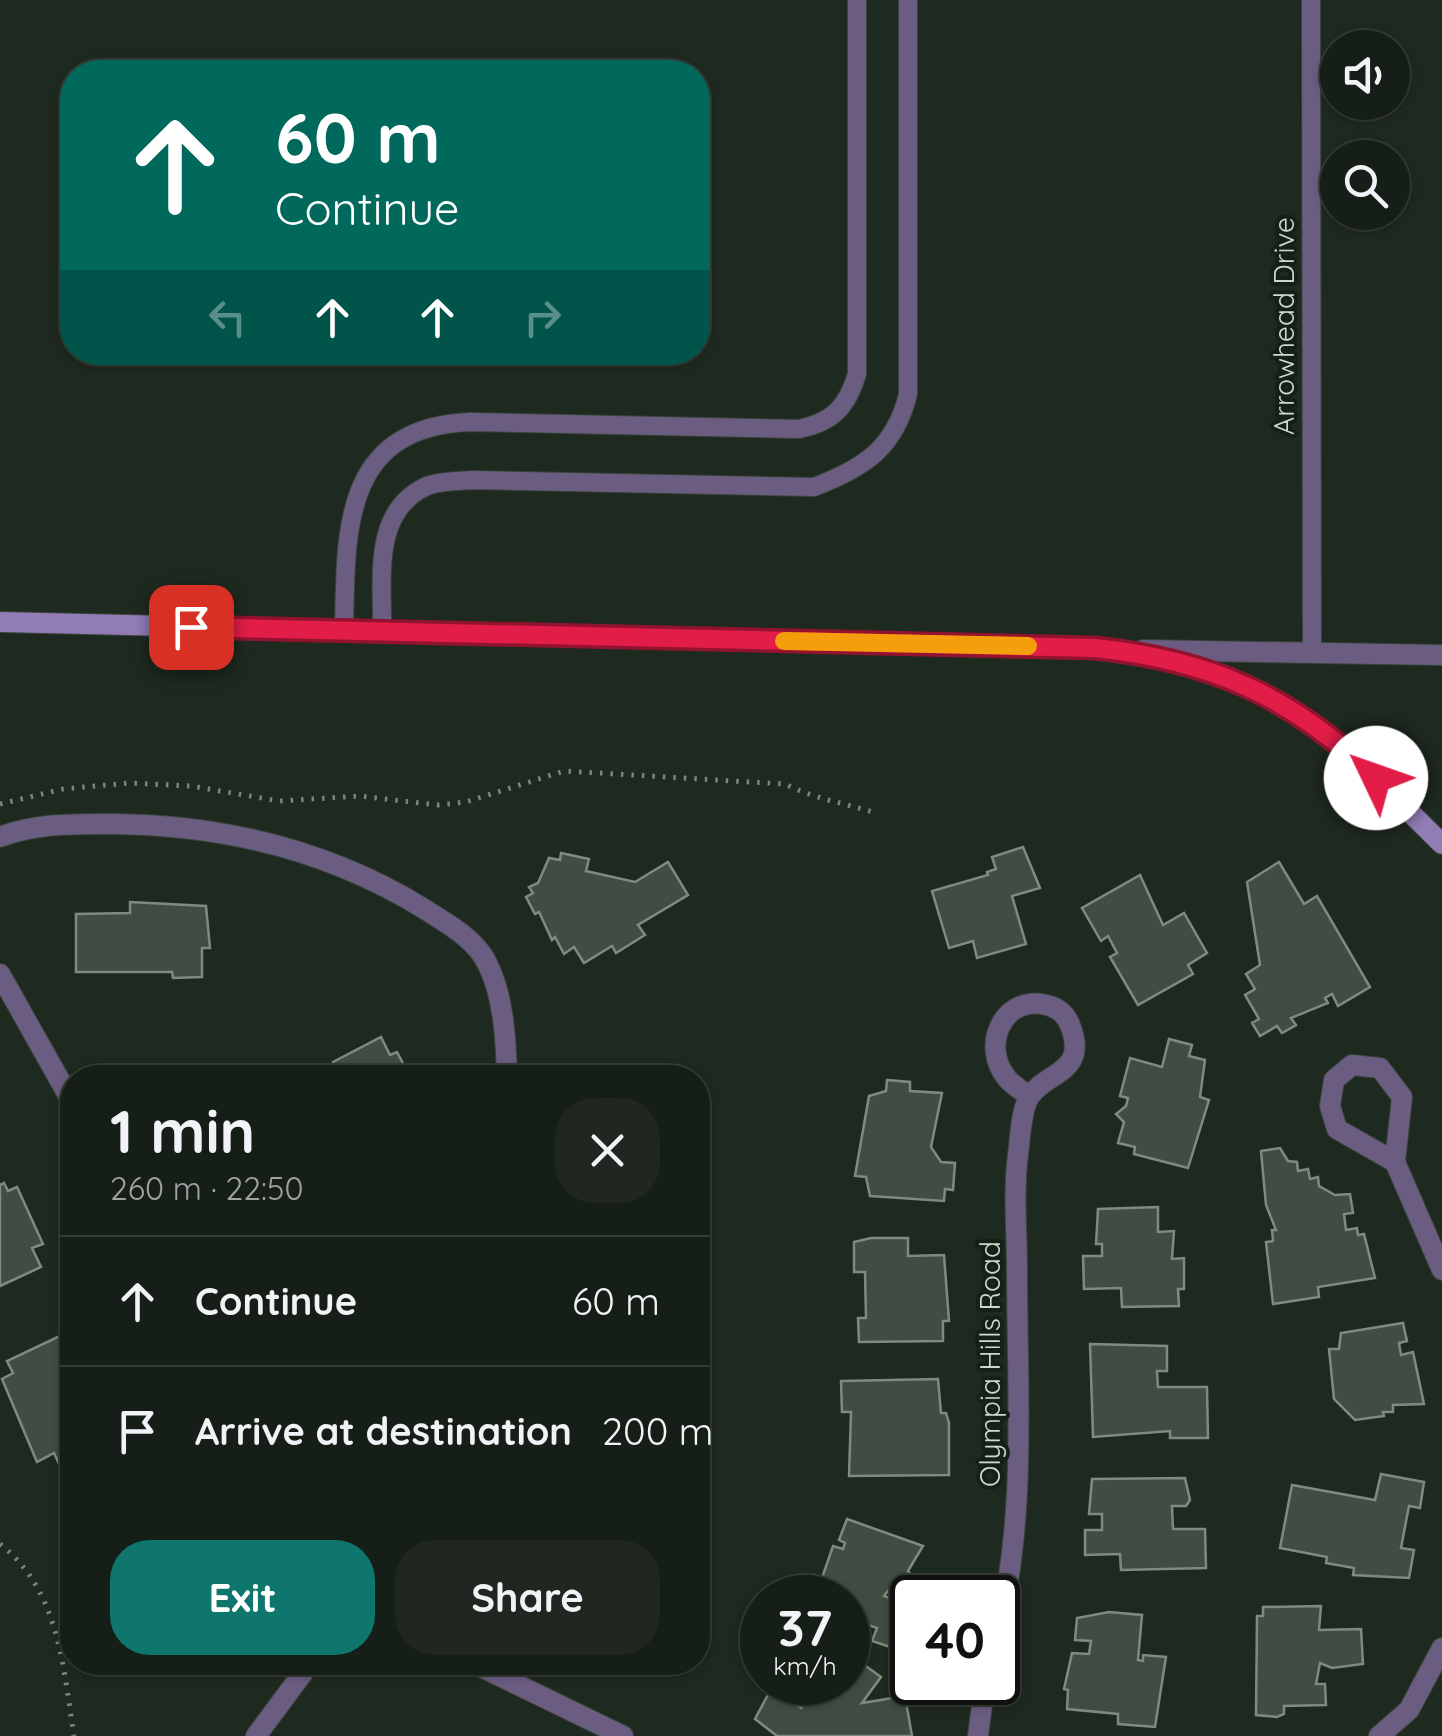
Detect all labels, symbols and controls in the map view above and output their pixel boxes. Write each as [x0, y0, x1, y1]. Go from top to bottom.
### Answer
map controls [1320, 30, 1410, 230]
button: sound [1320, 30, 1410, 120]
text: 60 m [275, 93, 441, 181]
icon: ahead [110, 100, 240, 230]
button: search [1320, 140, 1410, 230]
text: Continue [275, 180, 460, 236]
street label: Arrowhead Drive [1266, 217, 1301, 435]
icon: left [200, 290, 255, 345]
icon: ahead [305, 290, 360, 345]
icon: ahead [410, 290, 465, 345]
icon: right [515, 290, 570, 345]
pin [149, 585, 234, 670]
icon: arrive [164, 600, 219, 655]
position arrow [1324, 726, 1428, 830]
text: 1 min [110, 1093, 255, 1168]
button: close [555, 1098, 660, 1203]
text: 260 m · 22:50 [110, 1168, 304, 1208]
street label: Olympia Hills Road [972, 1241, 1007, 1487]
icon: ahead [110, 1274, 165, 1329]
text: Continue [195, 1277, 357, 1325]
text: 60 m [572, 1277, 660, 1325]
icon: arrive [110, 1404, 165, 1459]
text: Arrive at destination [195, 1407, 572, 1455]
text: 200 m [602, 1407, 713, 1455]
button: Exit [110, 1540, 375, 1655]
button: Share [395, 1540, 660, 1655]
speed limit sign: 40 [890, 1575, 1020, 1705]
text: 37 [778, 1596, 832, 1659]
text: km/h [773, 1650, 837, 1681]

